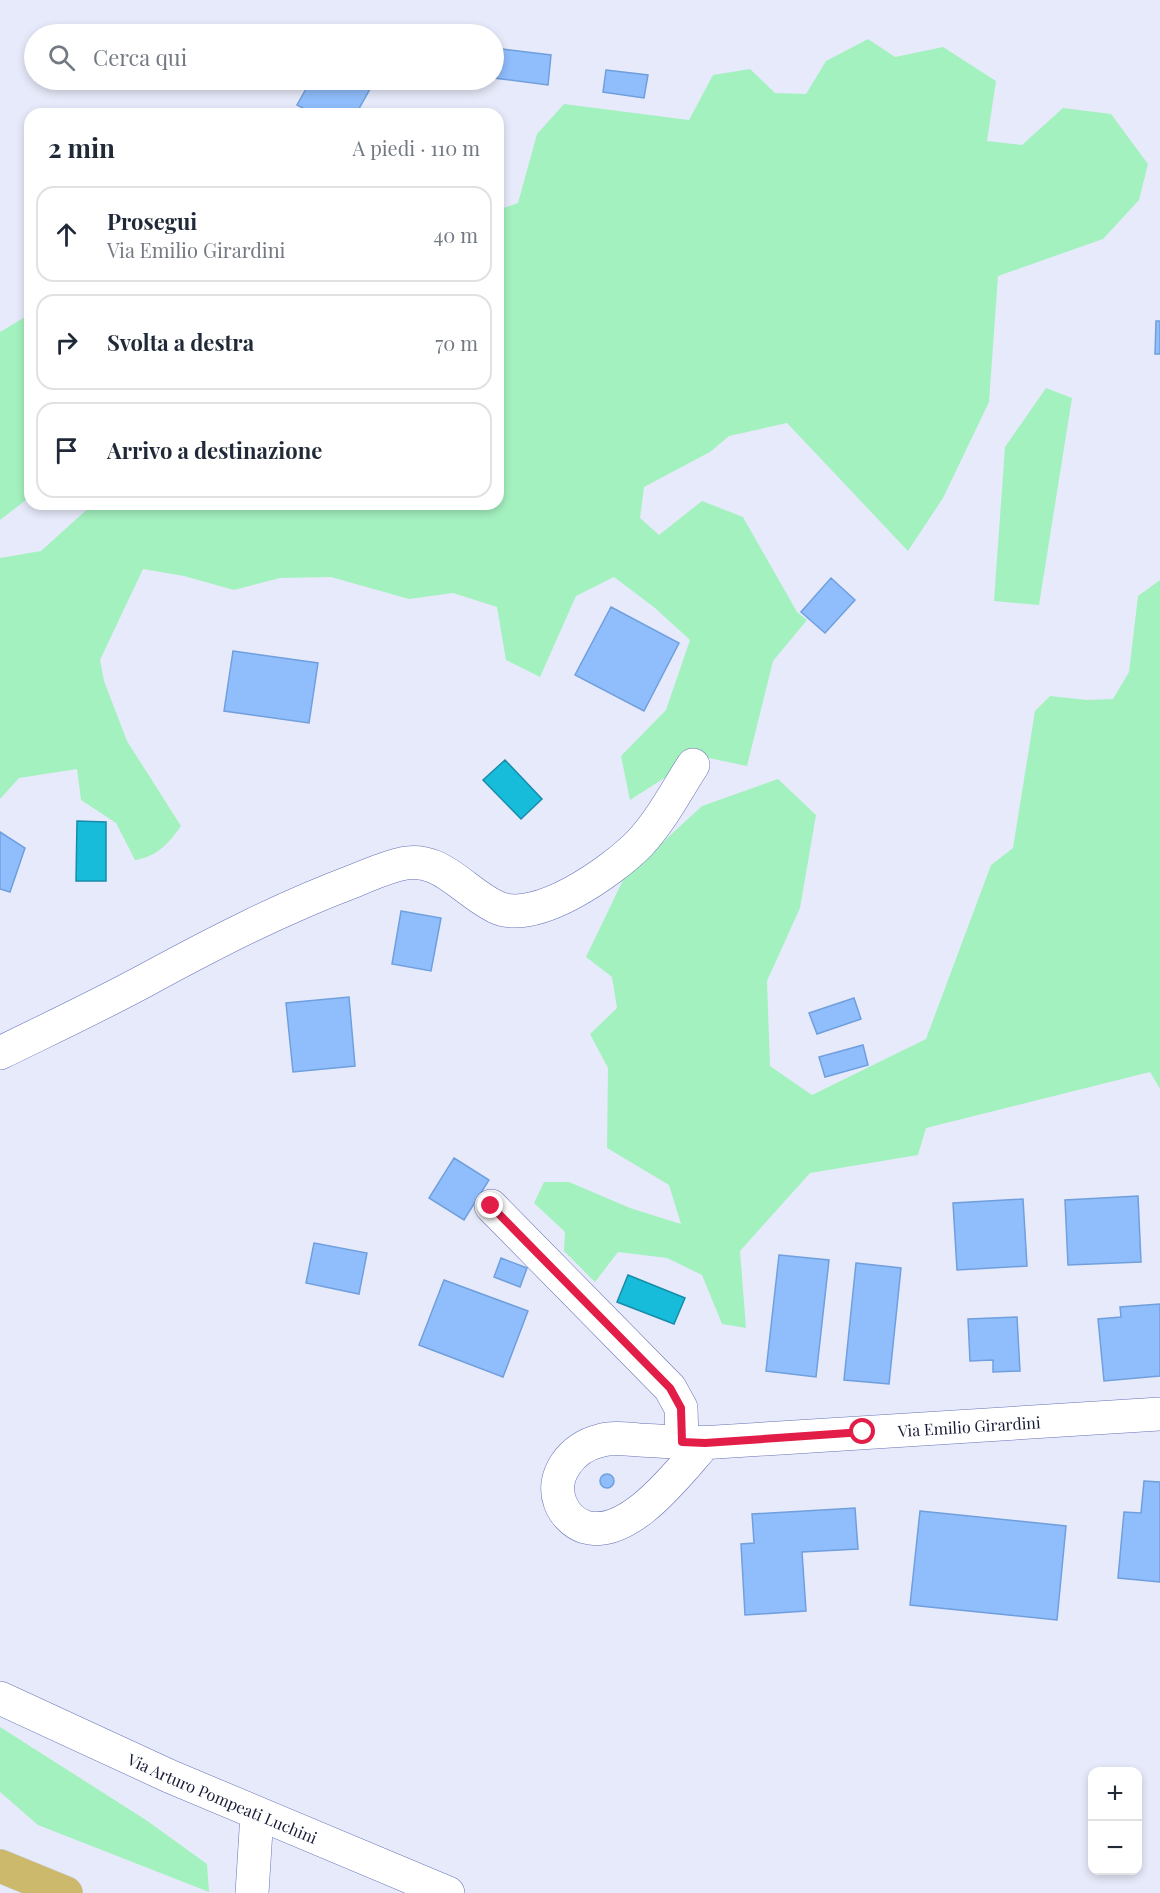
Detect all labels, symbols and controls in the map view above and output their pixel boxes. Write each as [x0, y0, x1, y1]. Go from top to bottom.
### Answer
search box [24, 24, 504, 90]
icon: search [45, 41, 78, 74]
text: Cerca qui [93, 42, 187, 72]
text: 2 min [48, 130, 115, 165]
text: A piedi · 110 m [353, 134, 480, 161]
text: Prosegui [107, 206, 197, 236]
icon: ahead [50, 218, 83, 251]
text: 40 m [433, 221, 478, 248]
text: Via Emilio Girardini [107, 236, 285, 263]
icon: right [50, 326, 83, 359]
text: Svolta a destra [107, 327, 254, 357]
text: 70 m [435, 329, 478, 356]
icon: arrive [50, 434, 83, 467]
text: Arrivo a destinazione [107, 435, 322, 465]
route end [477, 1192, 503, 1218]
street label: Via Emilio Girardini [896, 1411, 1041, 1441]
route start [849, 1418, 875, 1444]
street label: Via Arturo Pompeati Luchini [124, 1748, 321, 1848]
map controls [1088, 1767, 1142, 1875]
button: + [1088, 1767, 1142, 1821]
button: − [1088, 1821, 1142, 1875]

